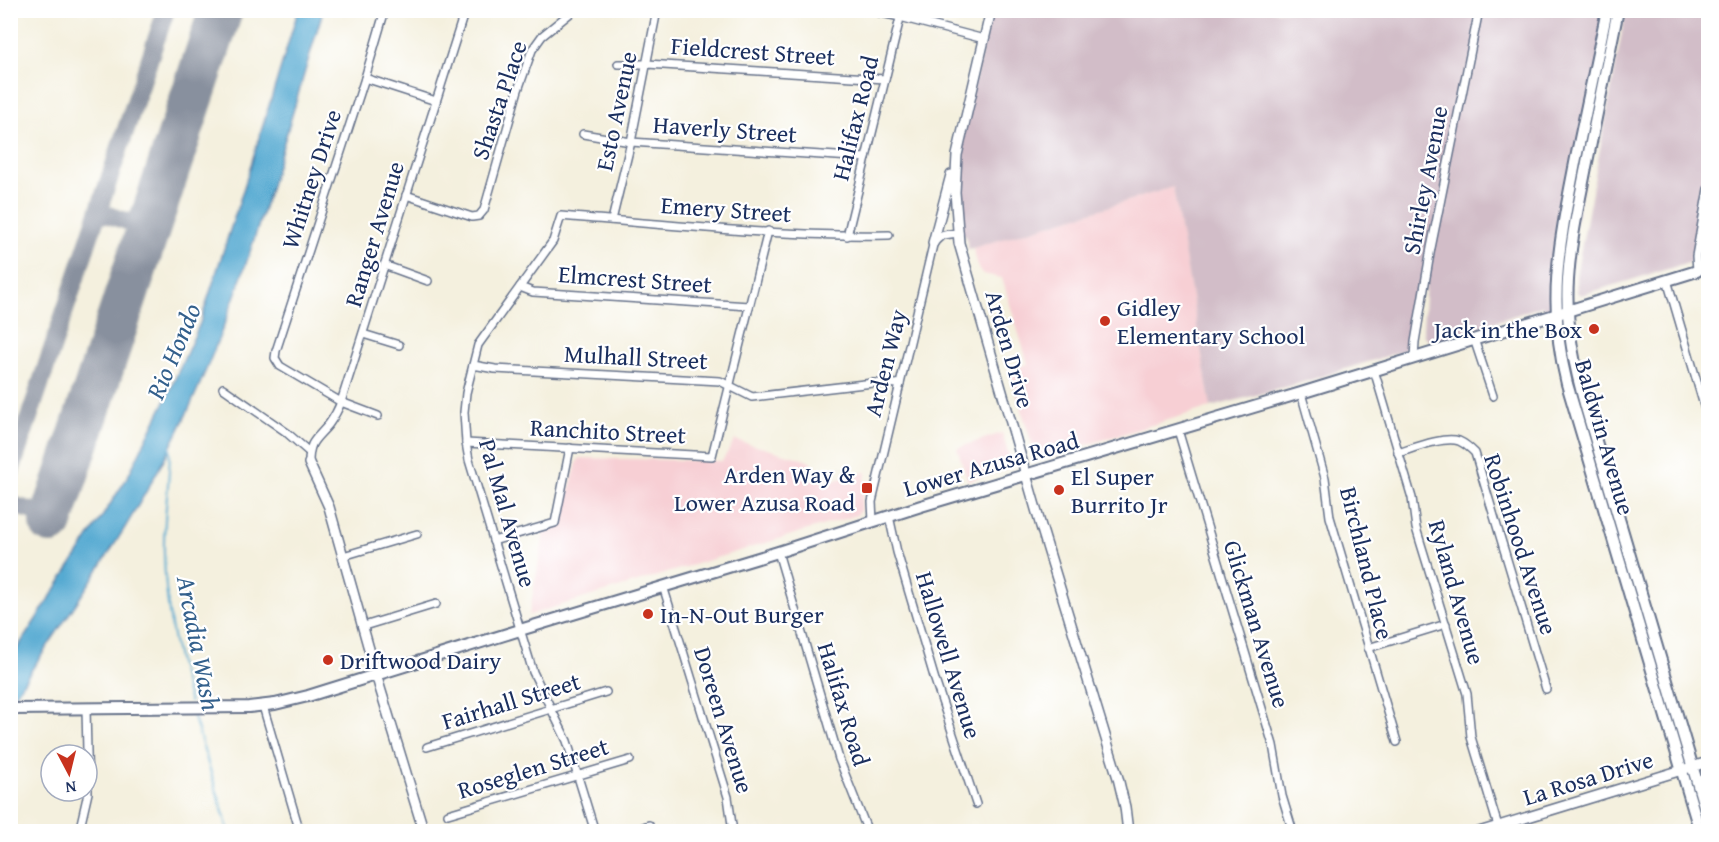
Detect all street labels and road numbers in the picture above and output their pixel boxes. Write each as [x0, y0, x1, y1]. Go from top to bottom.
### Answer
street label: Fieldcrest Street [670, 28, 837, 74]
street label: Shasta Place [462, 36, 536, 164]
street label: Esto Avenue [586, 48, 646, 174]
street label: Halifax Road [823, 52, 887, 184]
street label: Shirley Avenue [1393, 103, 1457, 257]
street label: Whitney Drive [272, 105, 350, 253]
street label: Haverly Street [652, 107, 799, 152]
street label: Ranger Avenue [335, 157, 413, 311]
street label: Emery Street [660, 187, 793, 231]
street label: Elmcrest Street [557, 256, 714, 302]
street label: Arden Drive [977, 286, 1043, 412]
street label: Arden Way [855, 305, 915, 421]
street label: Mulhall Street [563, 336, 709, 378]
street label: Baldwin Avenue [1566, 355, 1644, 519]
street label: Ranchito Street [529, 409, 687, 453]
street label: Lower Azusa Road [899, 422, 1083, 506]
street label: Pal Mal Avenue [470, 435, 546, 591]
street label: Robinhood Avenue [1475, 449, 1567, 639]
street label: Birchland Place [1331, 483, 1403, 643]
street label: Ryland Avenue [1420, 515, 1494, 669]
street label: Glickman Avenue [1215, 536, 1299, 712]
street label: Hallowell Avenue [907, 567, 991, 743]
street label: Halifax Road [809, 638, 879, 770]
street label: Doreen Avenue [685, 642, 763, 798]
street label: Fairhall Street [437, 663, 585, 739]
street label: Roseglen Street [453, 728, 613, 808]
street label: La Rosa Drive [1519, 742, 1657, 814]

